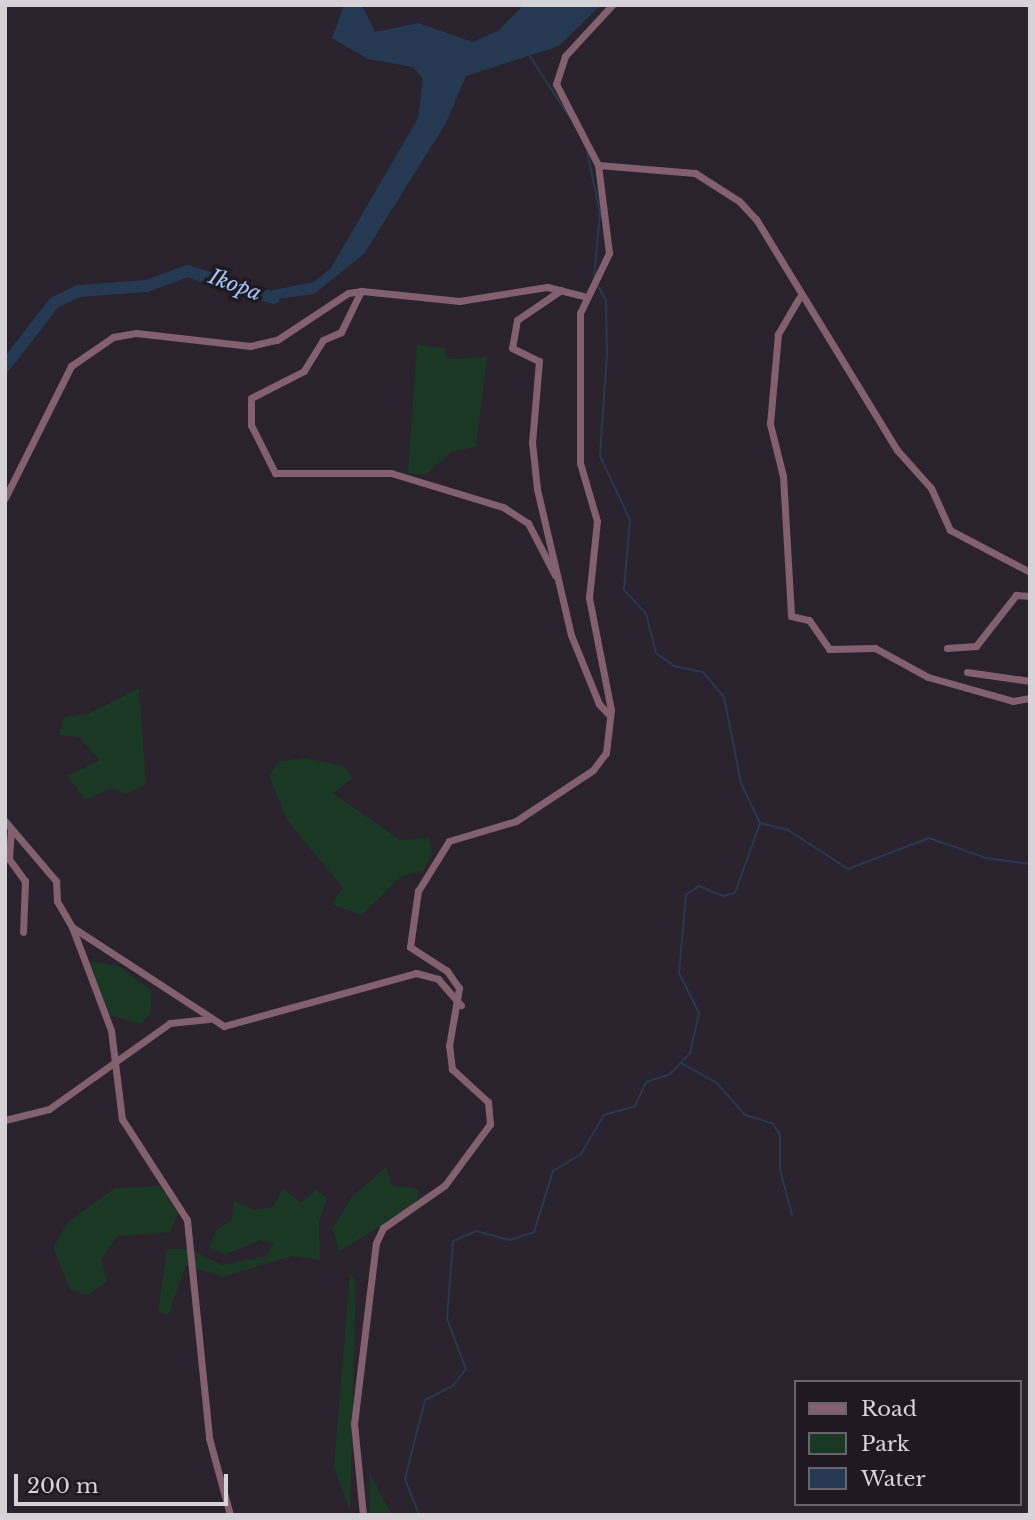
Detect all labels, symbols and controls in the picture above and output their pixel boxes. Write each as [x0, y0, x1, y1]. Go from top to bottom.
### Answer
water label: Ikopa [205, 264, 265, 306]
legend [794, 1380, 1021, 1506]
text: Road [861, 1396, 917, 1422]
text: Park [861, 1431, 910, 1457]
scale bar [18, 1460, 231, 1504]
text: Water [861, 1466, 925, 1492]
text: 200 m [27, 1473, 98, 1499]

